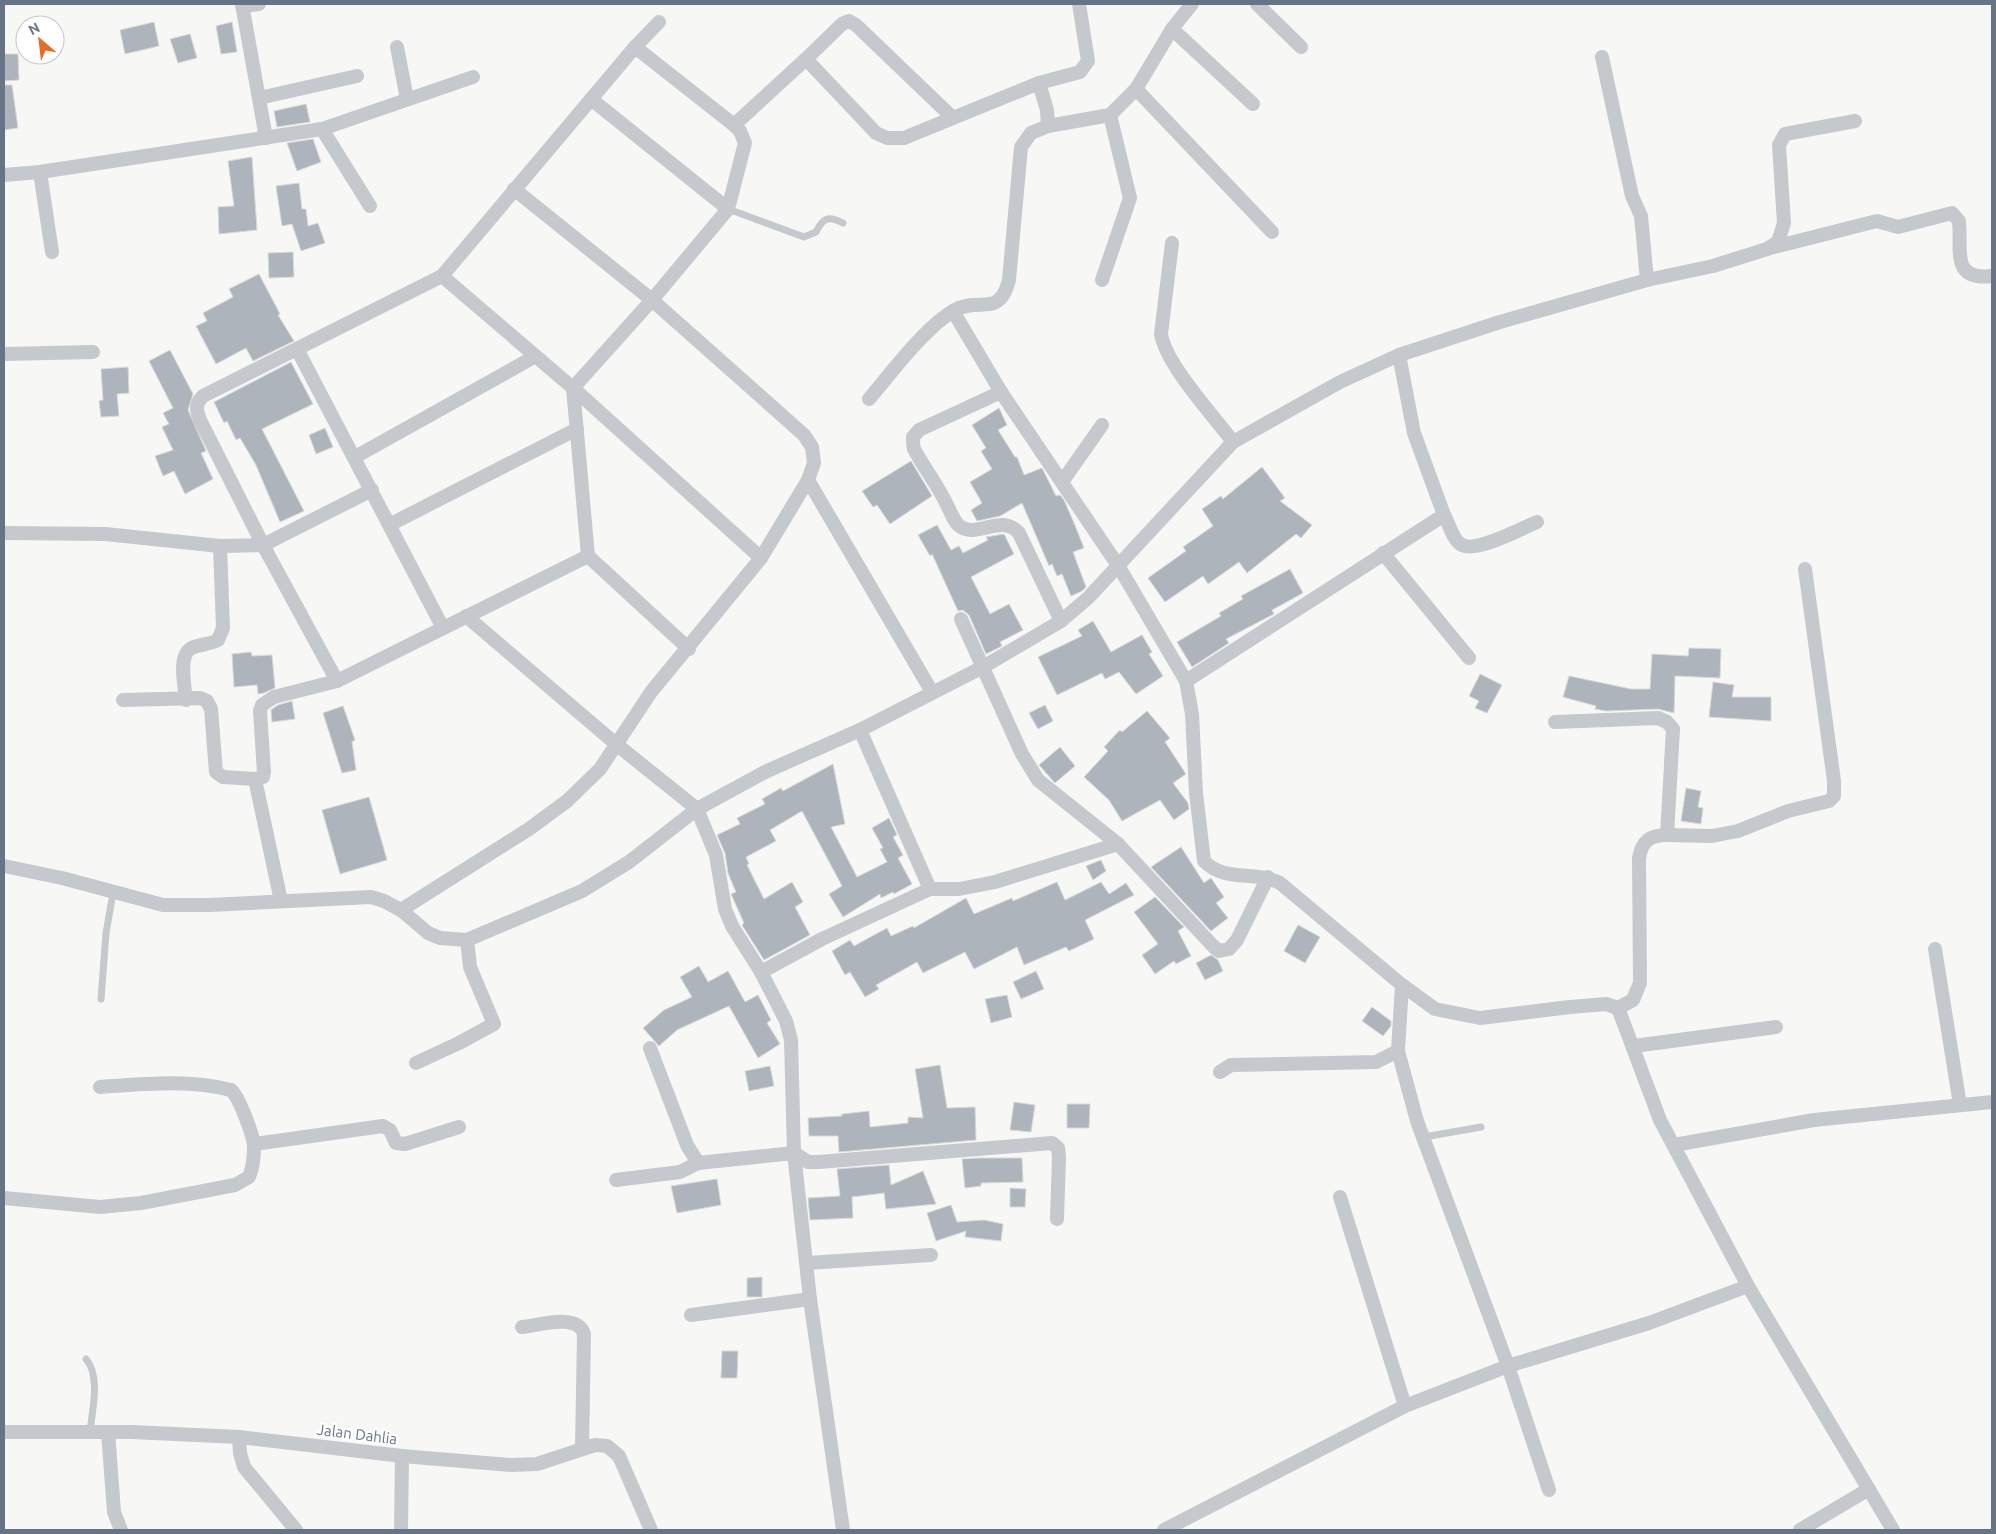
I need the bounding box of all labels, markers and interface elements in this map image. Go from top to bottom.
north arrow [15,15,65,65]
text: N [26,19,42,38]
street label: Jalan Dahlia [316,1421,398,1447]

